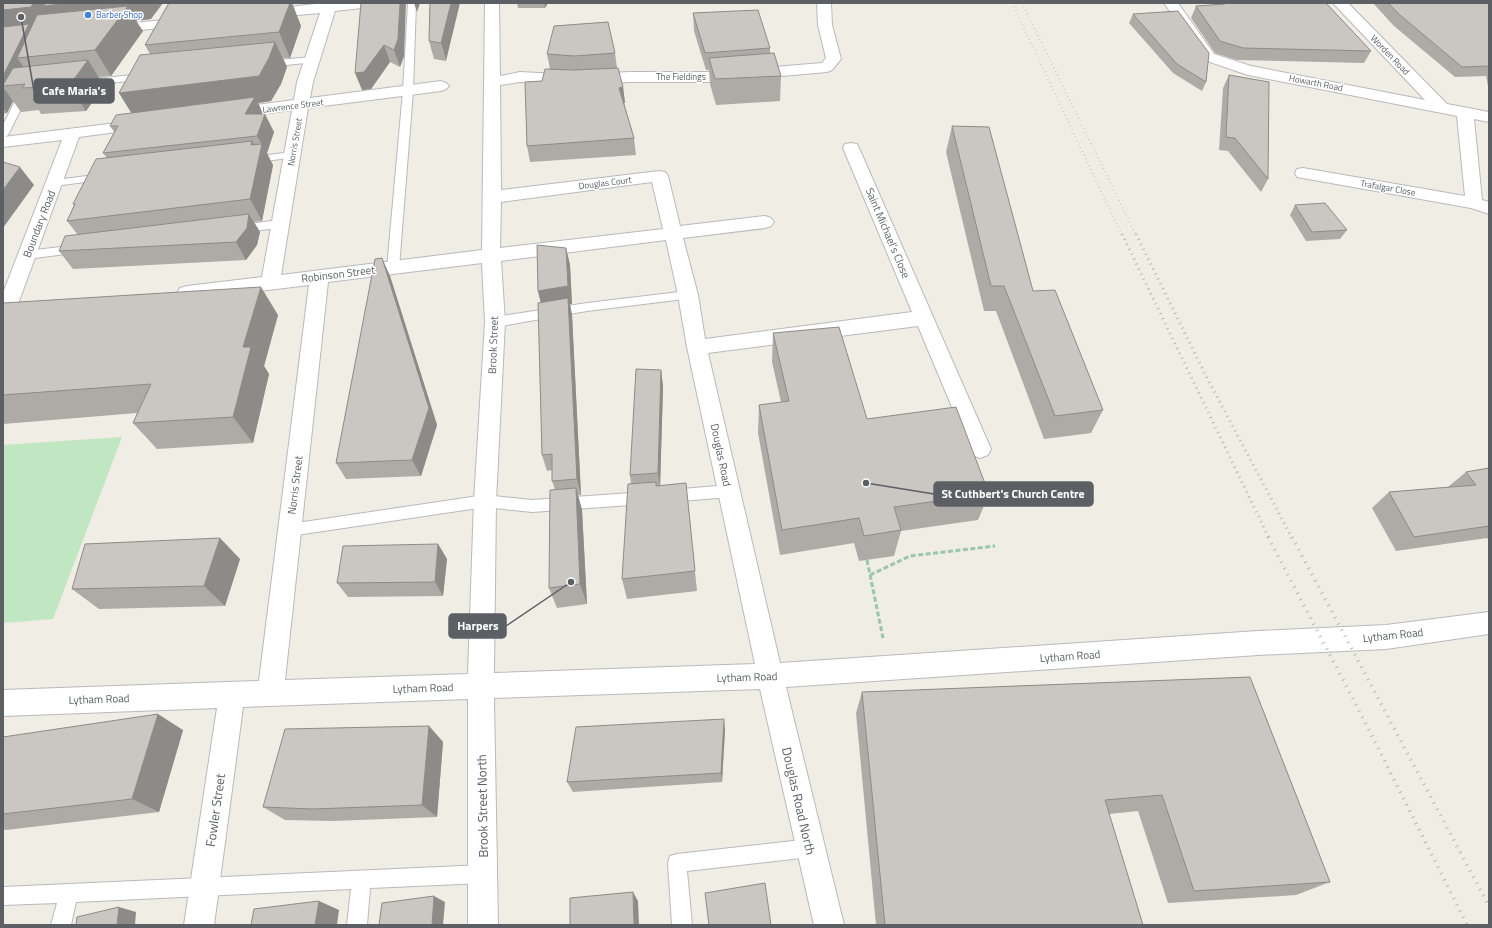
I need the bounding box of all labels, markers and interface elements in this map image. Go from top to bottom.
place label: Barber Shop [96,8,143,21]
marker: Barber Shop [83,10,93,20]
street label: Worden Road [1368,32,1413,78]
street label: The Fieldings [656,70,706,83]
street label: Howarth Road [1288,71,1344,94]
callout: Cafe Maria's [34,79,114,103]
text: Cafe Maria's [42,81,106,100]
street label: Lawrence Street [262,95,325,116]
street label: Norris Street [284,116,305,167]
street label: Douglas Court [578,173,633,192]
street label: Trafalgar Close [1359,176,1417,199]
street label: Saint Michael's Close [862,185,914,281]
street label: Boundary Road [19,188,59,260]
street label: Robinson Street [300,262,376,286]
street label: Brook Street [484,316,502,374]
street label: Douglas Road [707,422,735,488]
street label: Norris Street [283,455,307,515]
callout: St Cuthbert's Church Centre [934,482,1093,506]
text: St Cuthbert's Church Centre [941,484,1085,503]
callout: Harpers [449,614,506,638]
text: Harpers [457,616,499,635]
street label: Lytham Road [1362,624,1424,646]
street label: Lytham Road [1039,646,1101,666]
street label: Lytham Road [716,668,778,686]
street label: Lytham Road [392,679,454,697]
street label: Lytham Road [68,690,130,708]
street label: Douglas Road North [777,745,821,857]
street label: Brook Street North [471,754,493,858]
street label: Fowler Street [200,772,230,848]

